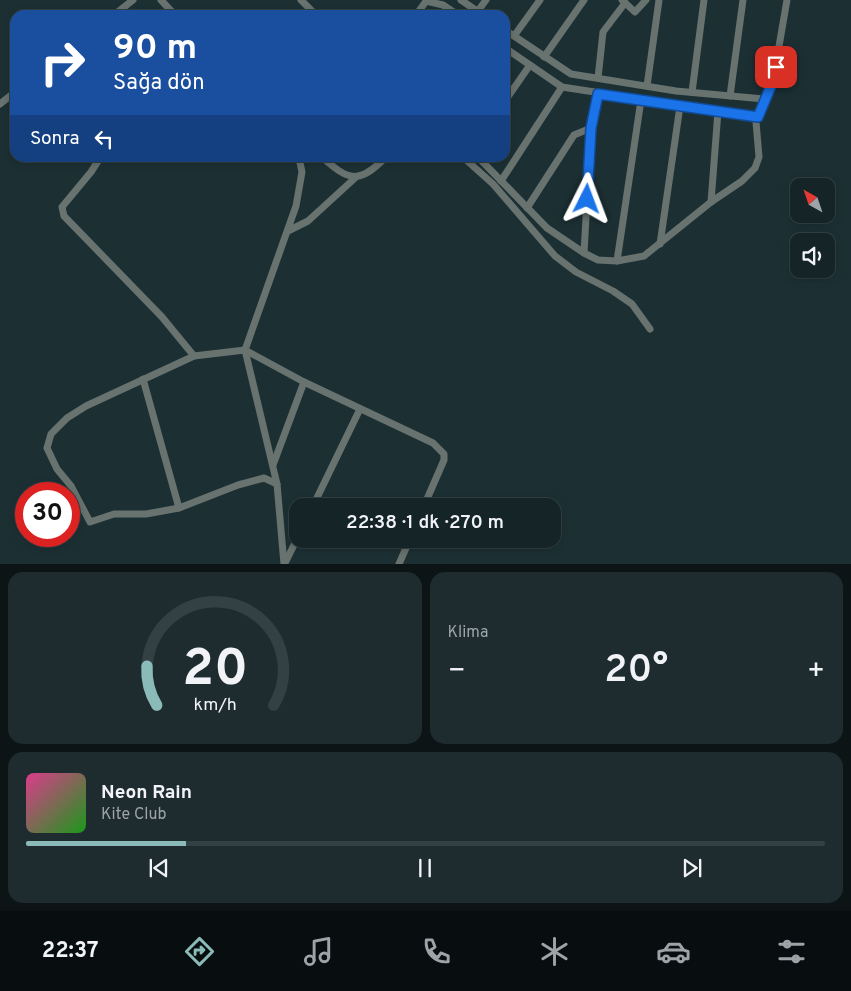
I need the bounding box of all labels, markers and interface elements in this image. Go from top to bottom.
text: 90 m [113,27,197,71]
icon: right [30,30,95,95]
pin [755,46,797,88]
icon: arrive [762,53,790,81]
text: Sağa dön [113,70,205,97]
icon: left [90,125,118,153]
text: Sonra [30,127,80,151]
position arrow [560,172,612,224]
north arrow [790,178,835,222]
map controls [790,178,835,278]
button: sound [790,233,835,278]
speed limit sign: 30 [15,482,80,547]
text: 22:38 · 1 dk · 270 m [346,511,504,535]
text: Klima [448,623,488,643]
text: 20 [182,638,248,704]
text: 20° [604,647,668,696]
text: − [448,654,466,690]
text: + [807,654,825,690]
text: km/h [193,694,236,717]
text: Neon Rain [101,781,192,805]
text: Kite Club [101,805,166,825]
icon: previous [145,854,173,882]
icon: pause [411,854,439,882]
icon: next [678,854,706,882]
icon: directions [182,934,217,969]
icon: music [301,934,336,969]
icon: phone [419,934,454,969]
icon: climate [537,934,572,969]
icon: car [656,934,691,969]
icon: filters [774,934,809,969]
text: 22:37 [42,938,99,965]

